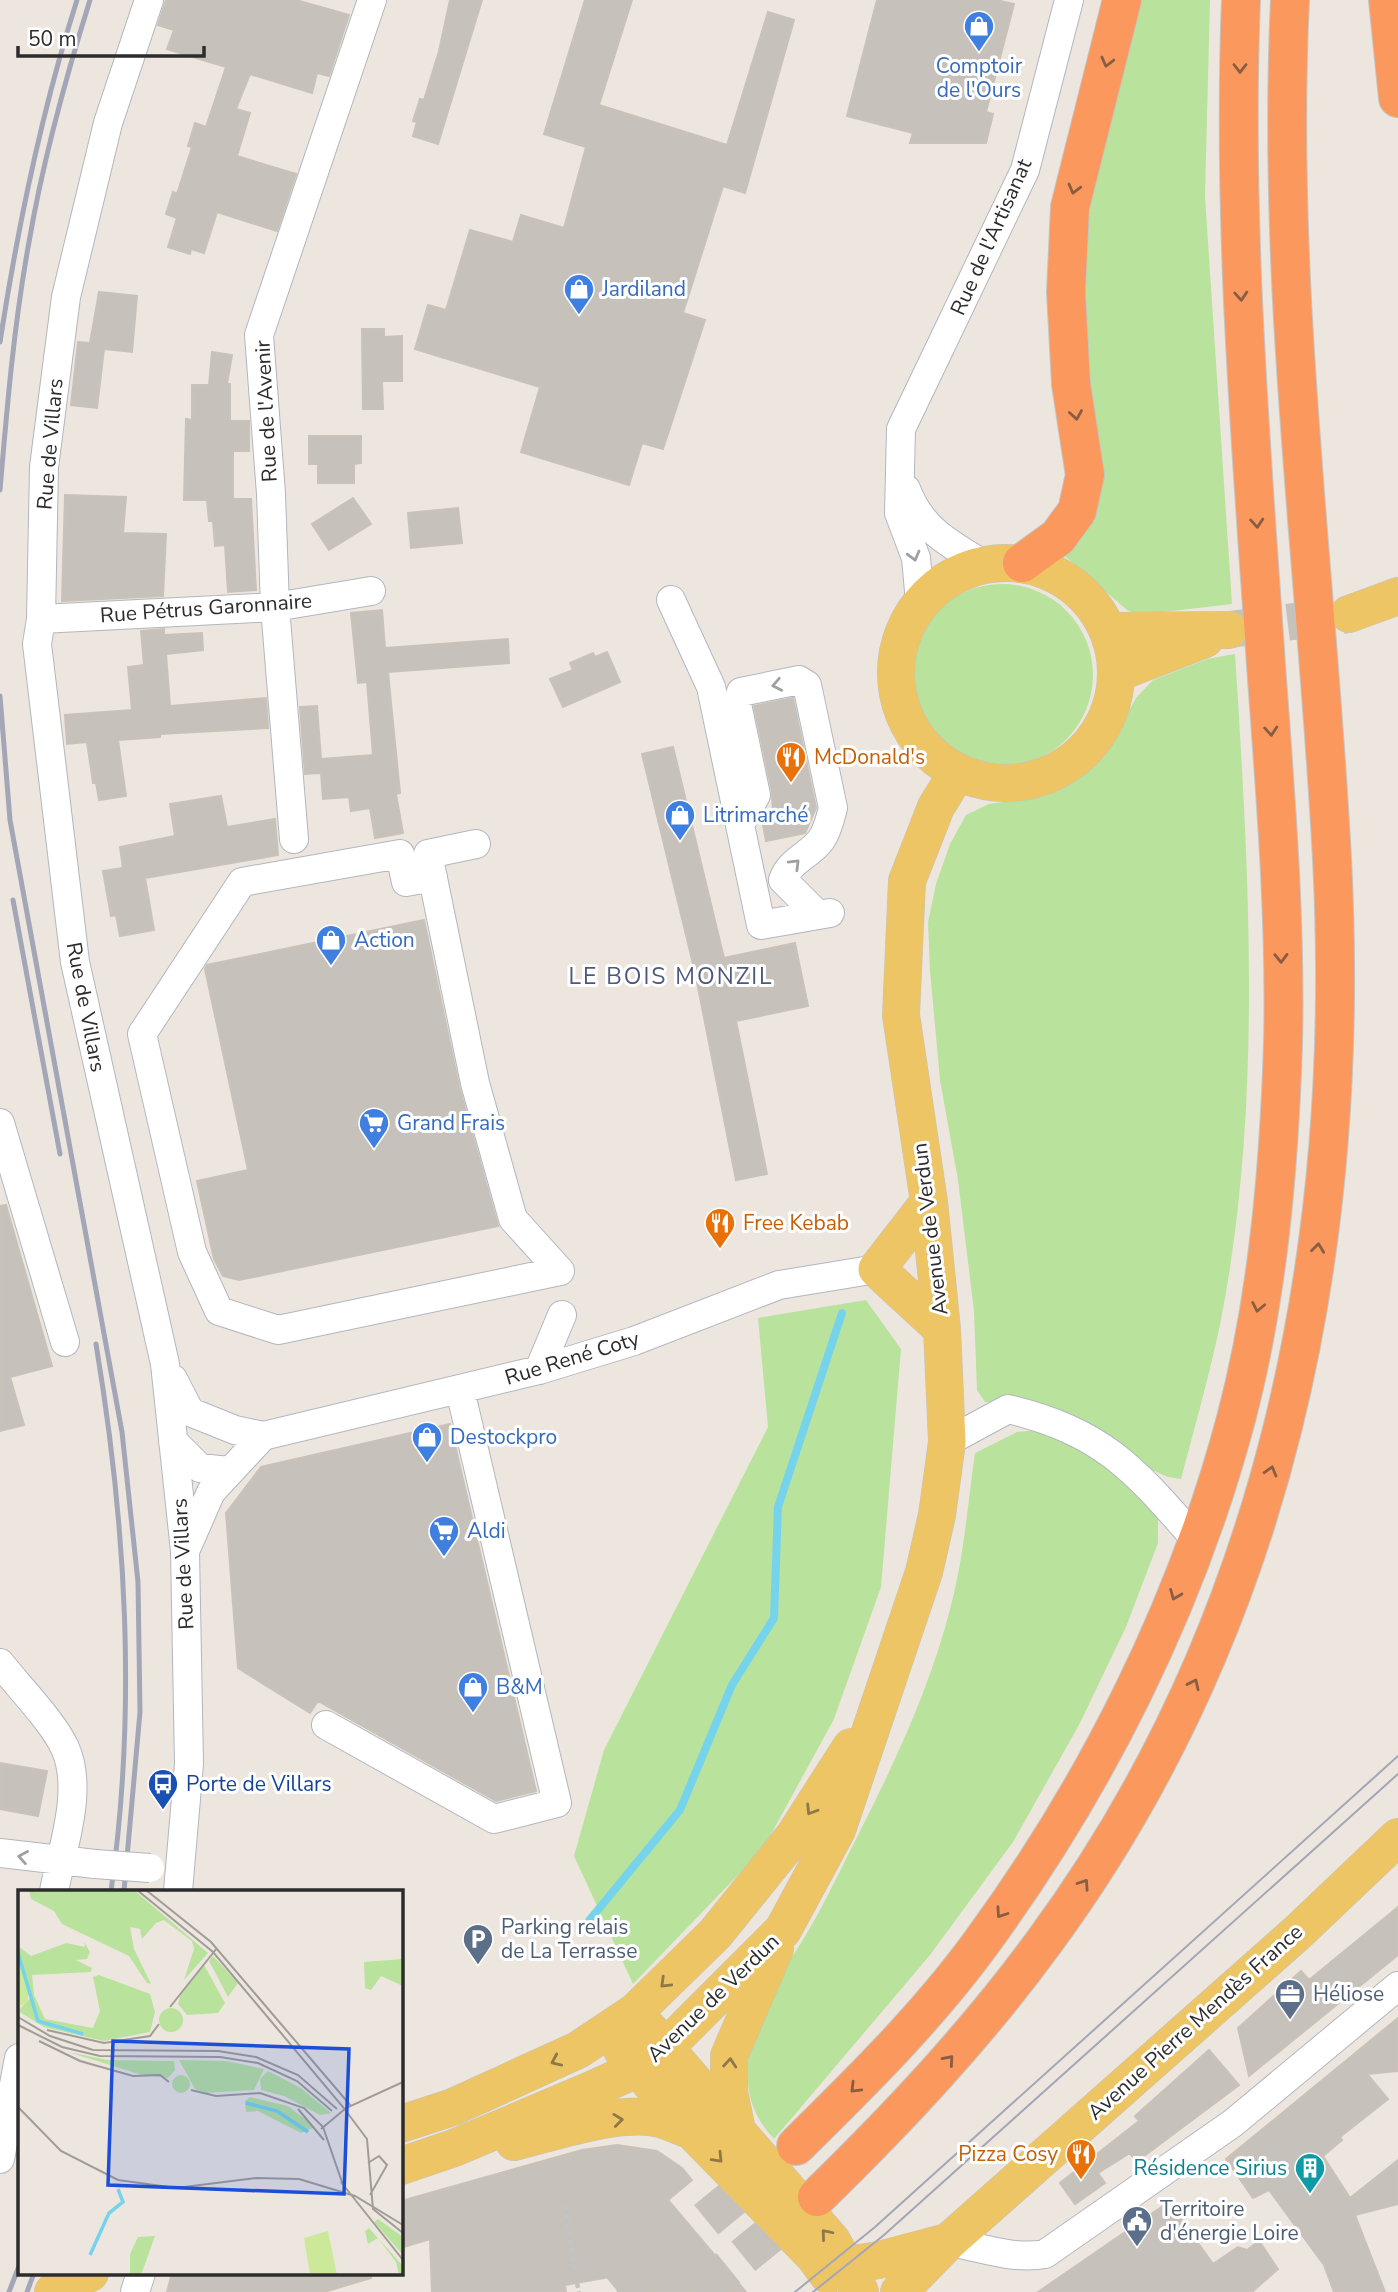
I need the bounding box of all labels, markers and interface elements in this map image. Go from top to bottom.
shop icon: Comptoir de l'Ours [962,9,996,53]
scale bar [18,14,203,58]
text: 50 m [28,25,77,53]
place label: Comptoir de l'Ours [936,52,1023,104]
one-way arrow [1101,55,1115,67]
one-way arrow [1232,63,1248,74]
street label: Rue de l'Artisanat [944,154,1038,320]
one-way arrow [1068,183,1082,195]
shop icon: Jardiland [562,272,596,316]
place label: Jardiland [601,275,686,303]
one-way arrow [1233,290,1248,301]
street label: Rue de l'Avenir [248,339,284,483]
street label: Rue de Villars [30,377,70,511]
one-way arrow [1068,409,1083,421]
one-way arrow [1249,517,1264,528]
one-way arrow [906,550,920,562]
street label: Rue Pétrus Garonnaire [99,587,313,629]
one-way arrow [771,676,783,691]
one-way arrow [1263,725,1278,736]
restaurant icon: McDonald's [774,740,808,784]
place label: McDonald's [814,743,925,771]
shop icon: Litrimarché [663,798,697,842]
place label: Litrimarché [703,801,808,829]
one-way arrow [786,859,799,872]
shop icon: Action [314,923,348,967]
place label: Action [354,926,415,954]
street label: Rue de Villars [60,940,112,1074]
one-way arrow [1273,953,1288,964]
district label: LE BOIS MONZIL [568,961,774,992]
supermarket icon: Grand Frais [357,1106,391,1150]
place label: Grand Frais [397,1109,505,1137]
street label: Avenue de Verdun [906,1141,954,1317]
restaurant icon: Free Kebab [703,1206,737,1250]
place label: Free Kebab [743,1209,849,1237]
one-way arrow [1310,1243,1325,1254]
one-way arrow [1252,1301,1267,1313]
street label: Rue René Coty [501,1324,643,1392]
shop icon: Destockpro [410,1420,444,1464]
place label: Destockpro [450,1423,557,1451]
one-way arrow [1263,1465,1278,1477]
street label: Rue de Villars [166,1498,200,1630]
supermarket icon: Aldi [427,1514,461,1558]
place label: Aldi [467,1517,506,1545]
one-way arrow [1169,1588,1183,1600]
shop icon: B&M [456,1670,490,1714]
place label: B&M [496,1673,543,1701]
one-way arrow [1185,1679,1199,1691]
bus stop icon: Porte de Villars [146,1767,180,1811]
place label: Porte de Villars [186,1770,332,1798]
one-way arrow [807,1802,819,1815]
one-way arrow [17,1850,29,1865]
one-way arrow [1076,1878,1089,1891]
inset map [18,1890,402,2274]
one-way arrow [996,1906,1009,1919]
place label: Parking relais de La Terrasse [501,1913,637,1965]
street label: Avenue Pierre Mendès France [1082,1918,1308,2126]
parking icon: Parking relais de La Terrasse [461,1922,495,1966]
street label: Avenue de Verdun [641,1928,785,2068]
one-way arrow [660,1975,673,1988]
office icon: Héliose [1273,1977,1307,2021]
place label: Héliose [1313,1980,1384,2008]
one-way arrow [551,2052,563,2066]
one-way arrow [941,2055,953,2068]
one-way arrow [722,2057,737,2068]
one-way arrow [851,2080,864,2093]
one-way arrow [612,2113,624,2128]
restaurant icon: Pizza Cosy [1064,2137,1098,2181]
place label: Pizza Cosy [958,2140,1058,2168]
one-way arrow [709,2150,722,2163]
building icon: Résidence Sirius [1293,2151,1327,2195]
place label: Résidence Sirius [1134,2154,1287,2182]
place label: Territoire d'énergie Loire [1160,2195,1299,2247]
public building icon: Territoire d'énergie Loire [1120,2204,1154,2248]
one-way arrow [822,2229,834,2242]

